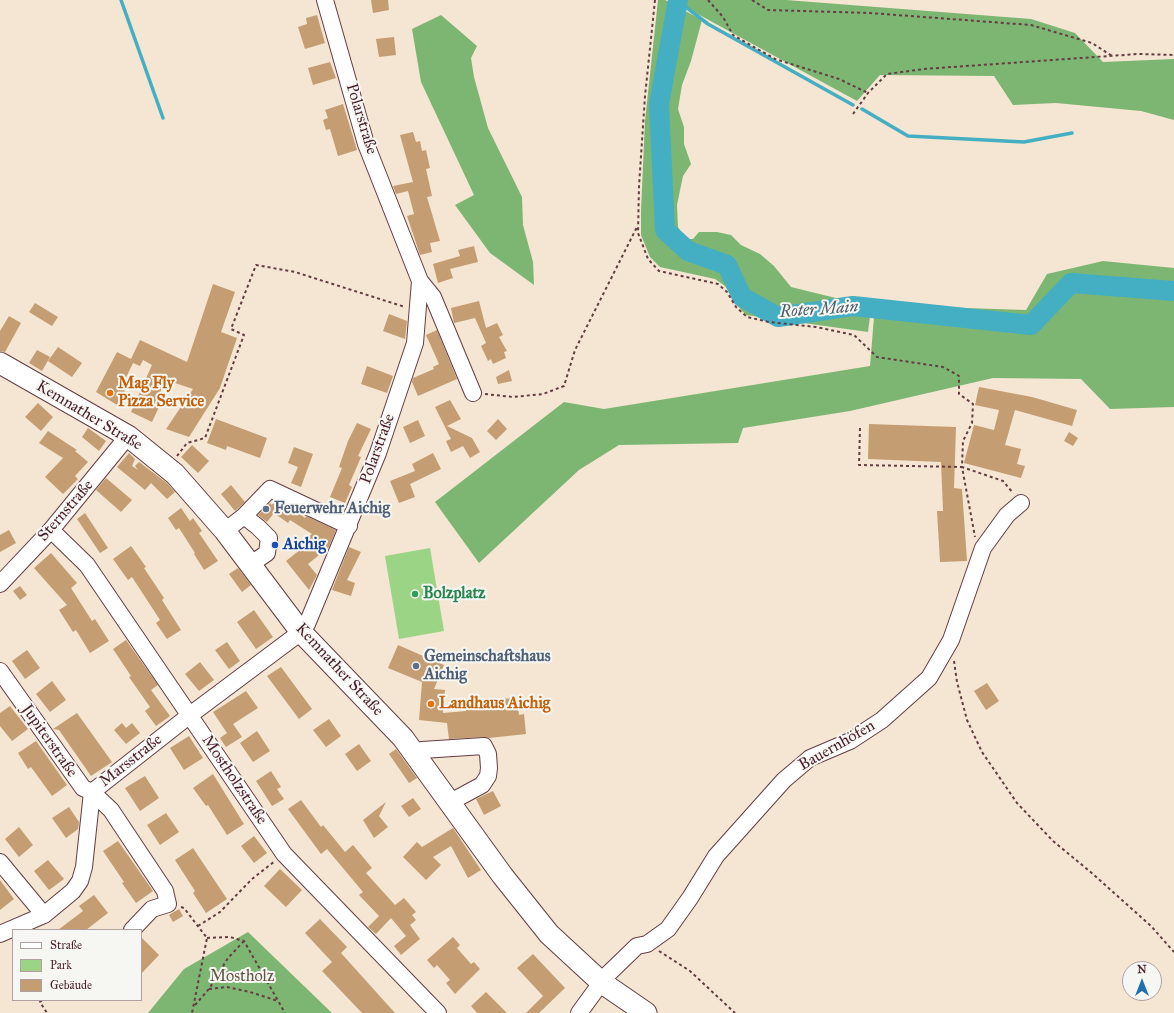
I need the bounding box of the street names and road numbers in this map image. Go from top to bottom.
street label: Polarstraße [341,81,381,157]
street label: Kemnather Straße [33,377,145,455]
street label: Polarstraße [356,411,400,487]
street label: Sternstraße [34,476,98,546]
street label: Kemnather Straße [291,620,387,720]
street label: Jupiterstraße [17,701,81,781]
street label: Bauernhöfen [796,717,878,775]
street label: Marsstraße [96,731,166,791]
street label: Mostholzstraße [197,732,271,828]

